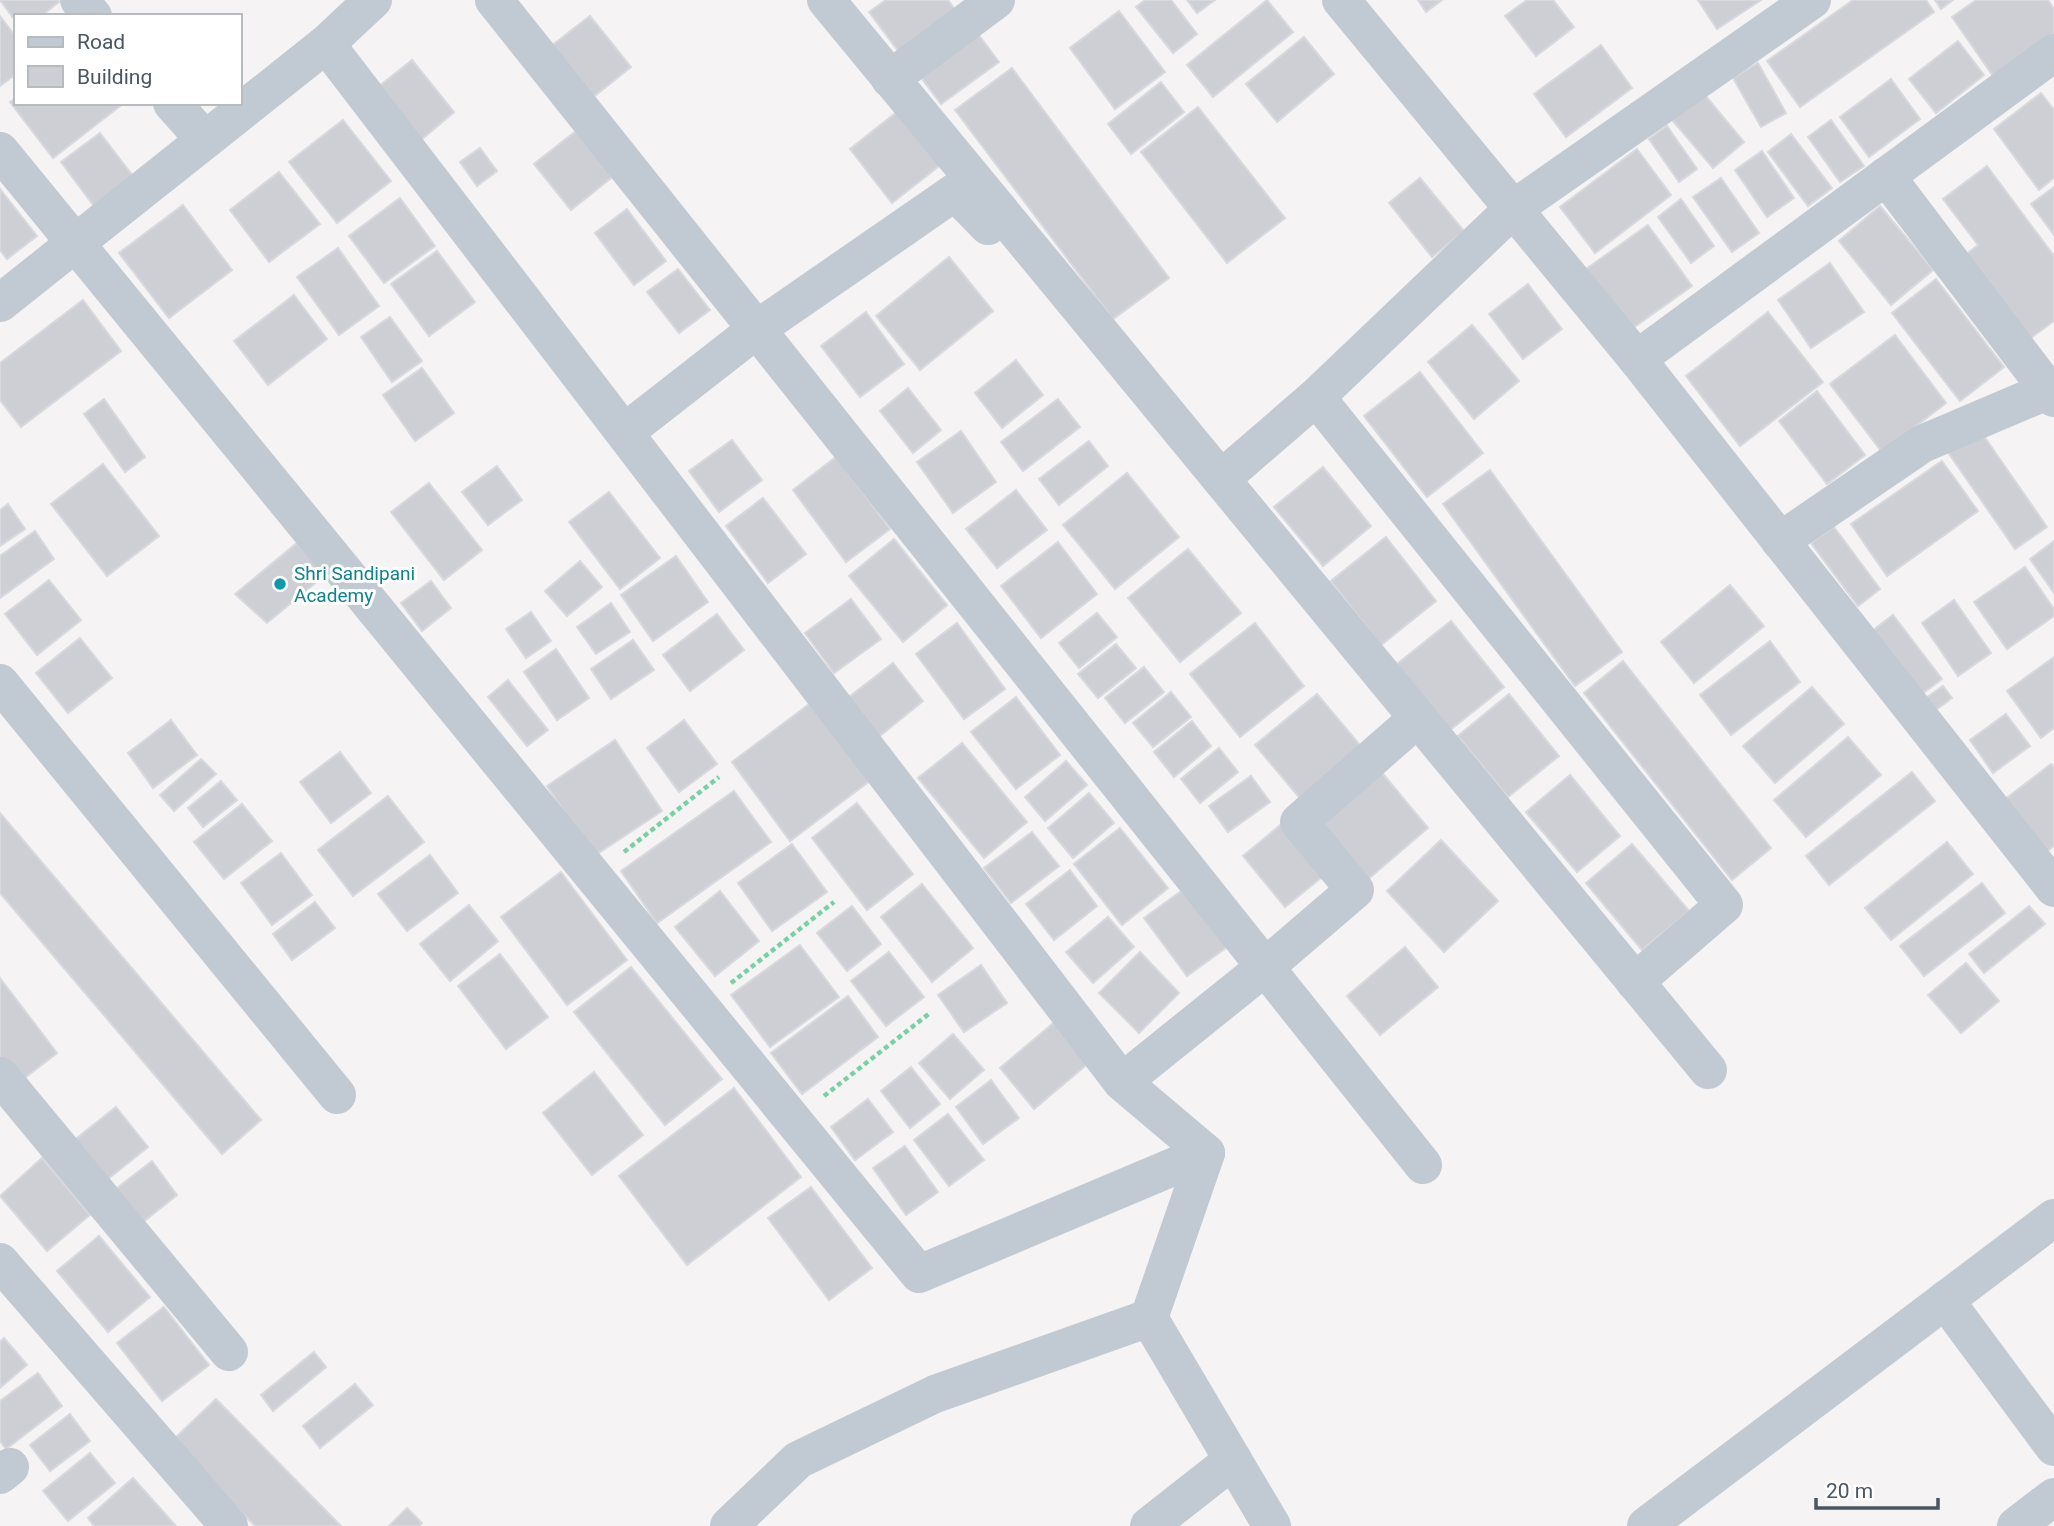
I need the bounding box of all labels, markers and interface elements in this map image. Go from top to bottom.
legend [14,14,242,105]
text: Road [77,30,125,54]
text: Building [77,65,152,89]
place label: Shri Sandipani Academy [294,562,415,607]
marker: Shri Sandipani Academy [272,576,288,592]
scale bar [1816,1466,1938,1510]
text: 20 m [1826,1479,1873,1503]

